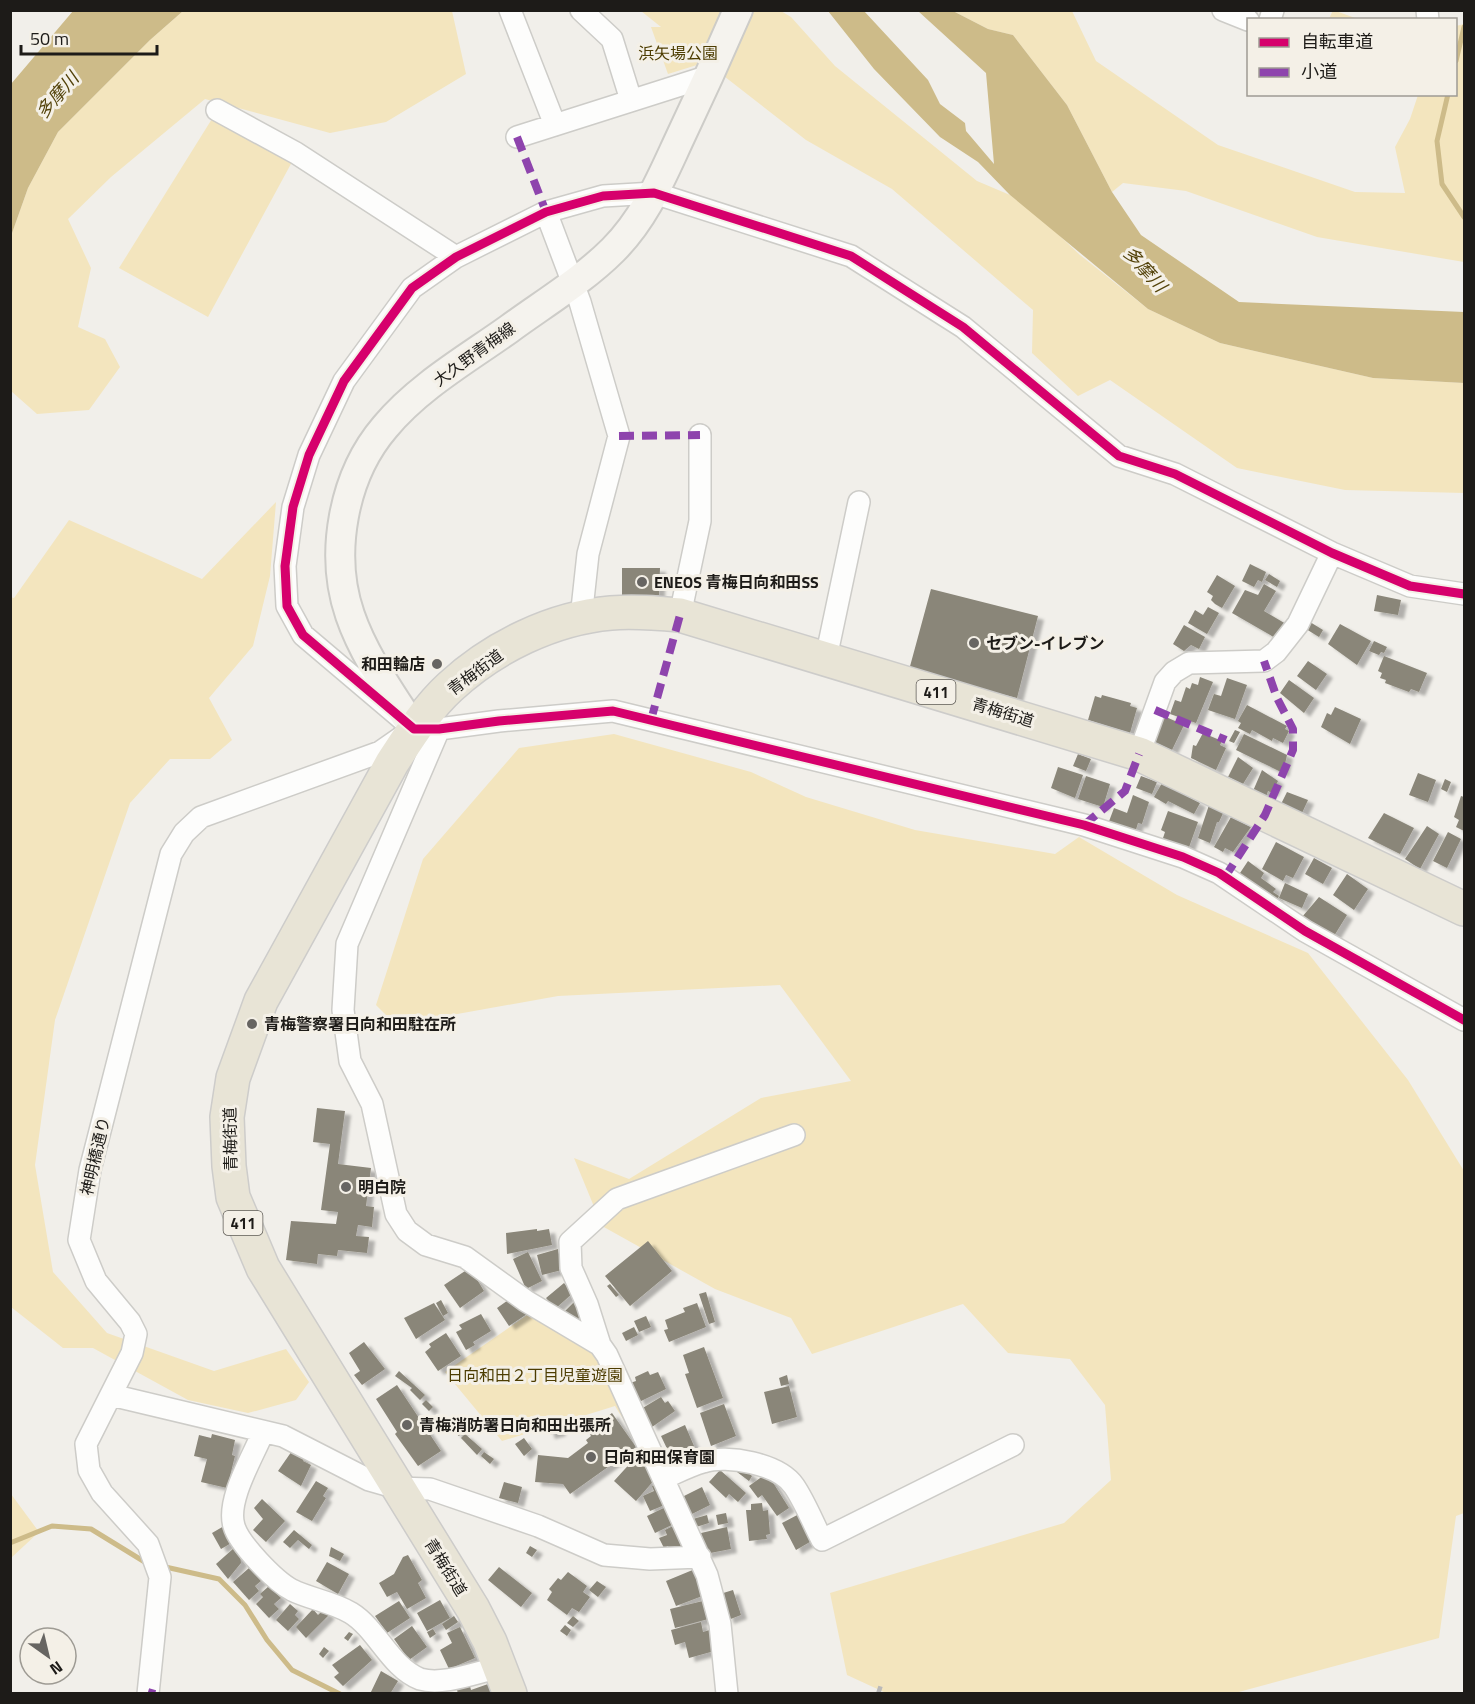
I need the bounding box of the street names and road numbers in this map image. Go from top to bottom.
street label: 大久野青梅線 [428,316,520,392]
street label: 青梅街道 [442,643,508,701]
road number: 411 [916,680,956,704]
street label: 青梅街道 [969,691,1037,733]
street label: 青梅街道 [217,1107,243,1171]
street label: 神明橋通り [74,1114,116,1198]
road number: 411 [224,1211,262,1235]
street label: 青梅街道 [419,1533,473,1601]

